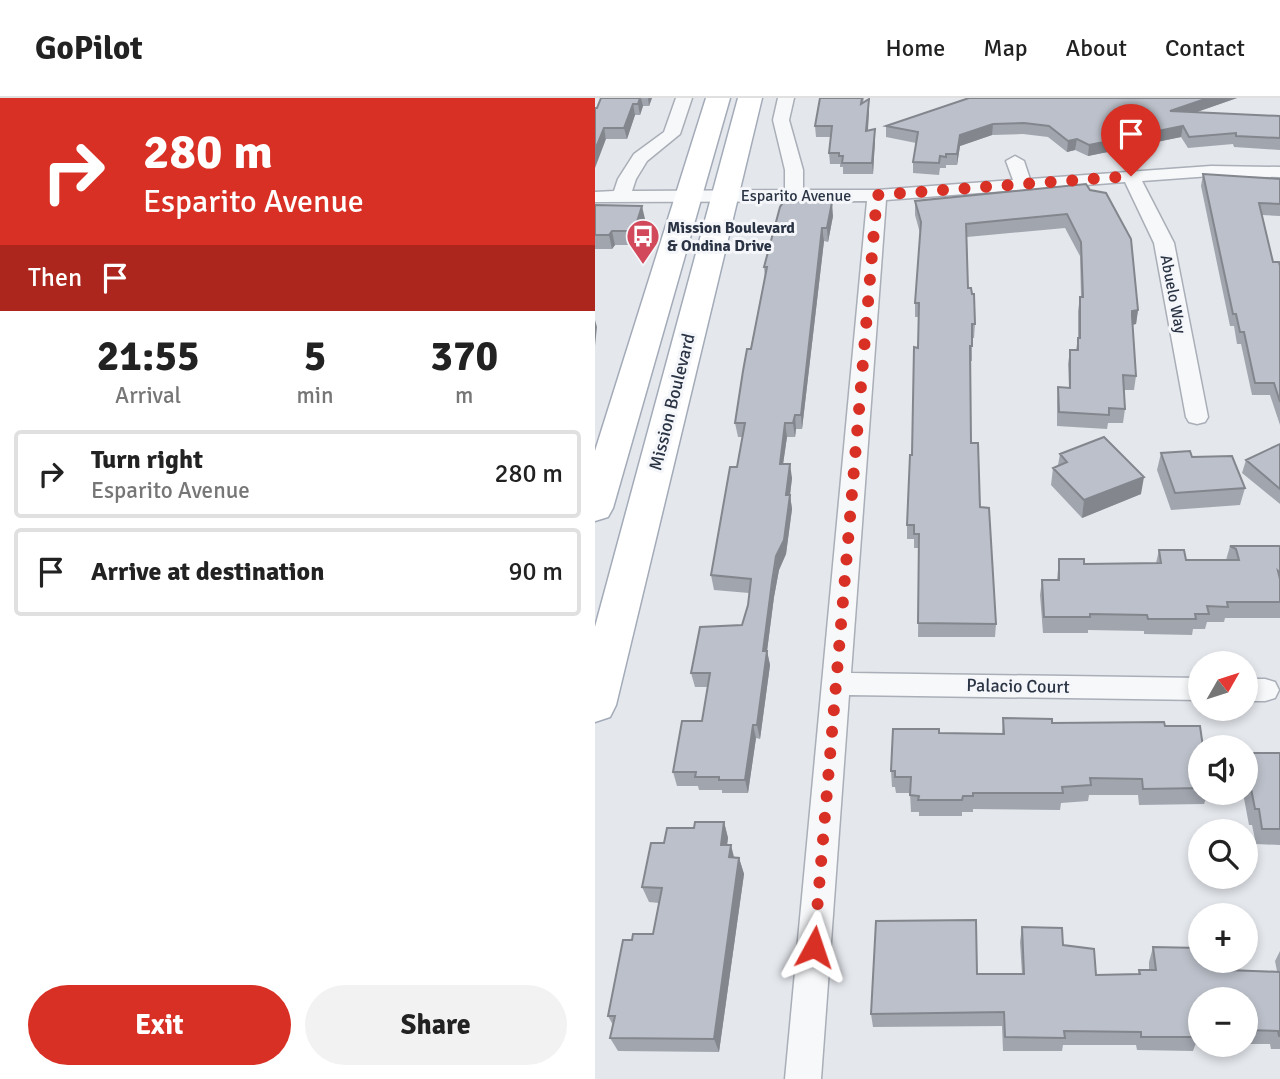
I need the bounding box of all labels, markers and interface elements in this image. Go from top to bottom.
text: GoPilot [35,28,143,69]
text: Home [885,33,945,63]
text: Map [983,33,1028,63]
text: About [1066,33,1127,63]
text: Contact [1165,33,1245,63]
pin [1101,104,1161,176]
icon: arrive [1112,115,1150,153]
text: 280 m [143,122,273,182]
icon: right [28,126,119,217]
text: Esparito Avenue [143,182,364,221]
street label: Esparito Avenue [741,186,851,206]
bus stop icon: Mission Boulevard & Ondina Drive [624,217,662,266]
place label: Mission Boulevard & Ondina Drive [667,218,795,256]
street label: Abuelo Way [1156,253,1191,336]
icon: arrive [96,259,134,297]
text: Then [28,262,82,294]
text: 21:55 [97,331,200,382]
text: 5 [304,331,326,382]
text: 370 [430,331,498,382]
street label: Mission Boulevard [644,331,700,473]
text: Arrival [115,381,181,410]
text: min [296,381,334,410]
text: m [455,381,473,410]
text: Turn right [91,444,203,476]
icon: right [32,455,70,493]
text: 280 m [494,458,563,490]
text: Esparito Avenue [91,476,250,505]
icon: arrive [32,553,70,591]
text: Arrive at destination [91,556,324,588]
text: 90 m [508,556,563,588]
north arrow [1188,651,1258,721]
map controls [1188,651,1258,1057]
street label: Palacio Court [966,674,1070,698]
button: sound [1188,735,1258,805]
button: search [1188,819,1258,889]
button: + [1188,903,1258,973]
position arrow [777,910,851,984]
button: Exit [28,985,291,1065]
button: Share [305,985,567,1065]
button: − [1188,987,1258,1057]

